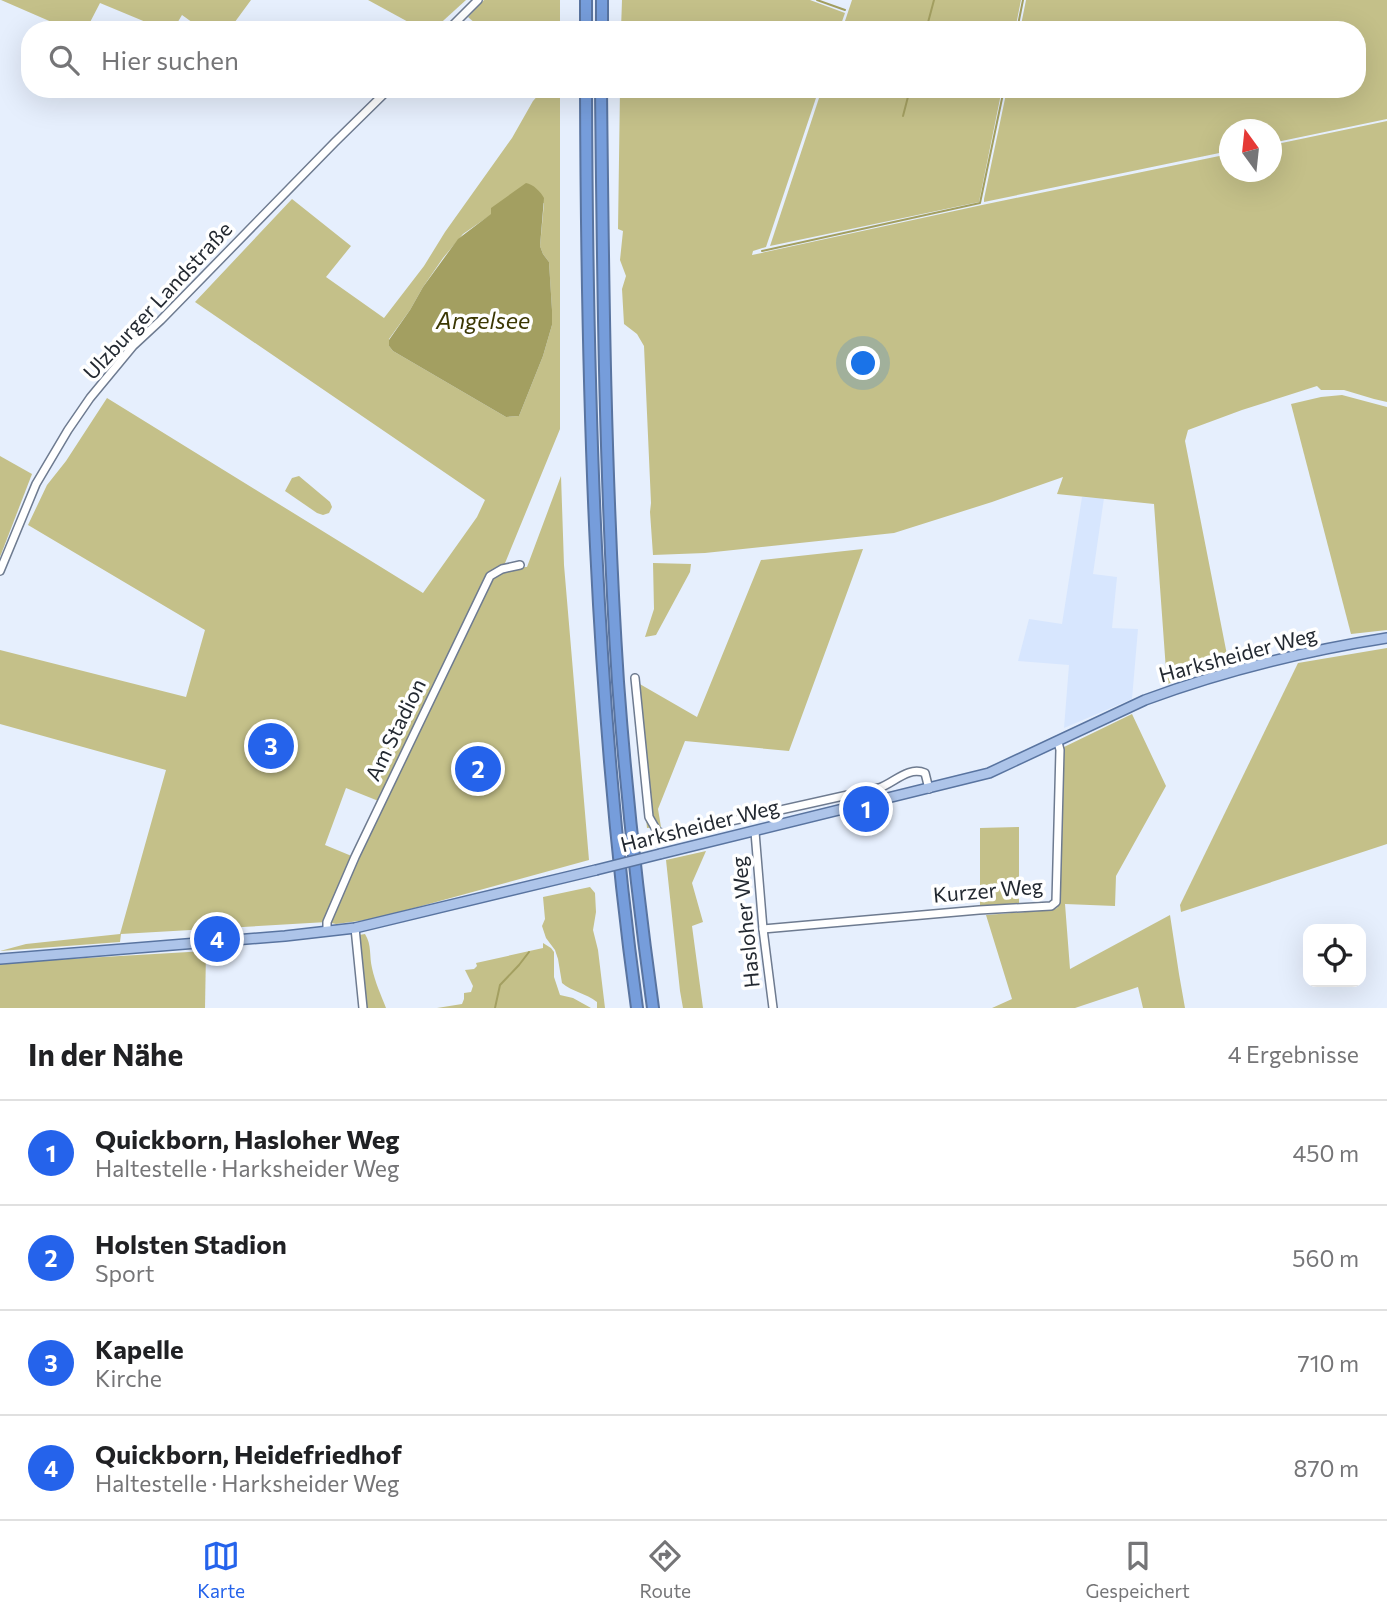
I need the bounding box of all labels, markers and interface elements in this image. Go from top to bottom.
search box [21,21,1366,98]
icon: search [45,41,83,79]
text: Hier suchen [101,44,239,75]
north arrow [1219,119,1282,182]
street label: Ulzburger Landstraße [77,216,236,384]
water label: Angelsee [435,306,530,334]
your location [846,346,880,380]
street label: Harksheider Weg [1156,620,1319,687]
street label: Am Stadion [359,674,430,785]
pin: 3 [248,720,294,772]
pin: 2 [455,743,501,795]
pin: 1 [843,783,889,835]
street label: Harksheider Weg [618,793,782,856]
street label: Hasloher Weg [725,855,764,989]
street label: Kurzer Weg [932,872,1044,907]
pin: 4 [194,913,240,965]
map controls [1303,924,1366,987]
button: locate [1303,924,1366,987]
text: In der Nähe [28,1035,183,1072]
text: 4 Ergebnisse [1228,1040,1359,1068]
text: Quickborn, Hasloher Weg [95,1123,400,1154]
text: 1 [46,1139,56,1167]
text: 450 m [1293,1139,1359,1167]
text: Haltestelle · Harksheider Weg [95,1154,399,1182]
text: Holsten Stadion [95,1228,287,1259]
text: 2 [44,1244,58,1272]
text: 560 m [1292,1244,1359,1272]
text: Sport [95,1259,154,1287]
text: Kapelle [95,1333,184,1364]
text: 3 [44,1349,58,1377]
text: 710 m [1298,1349,1359,1377]
text: Kirche [95,1364,162,1392]
text: Quickborn, Heidefriedhof [95,1438,402,1469]
text: 4 [44,1454,58,1482]
text: 870 m [1294,1454,1359,1482]
text: Haltestelle · Harksheider Weg [95,1469,399,1497]
tab: Karte [197,1537,245,1602]
tab: Route [639,1537,691,1602]
tab: Gespeichert [1085,1537,1190,1602]

